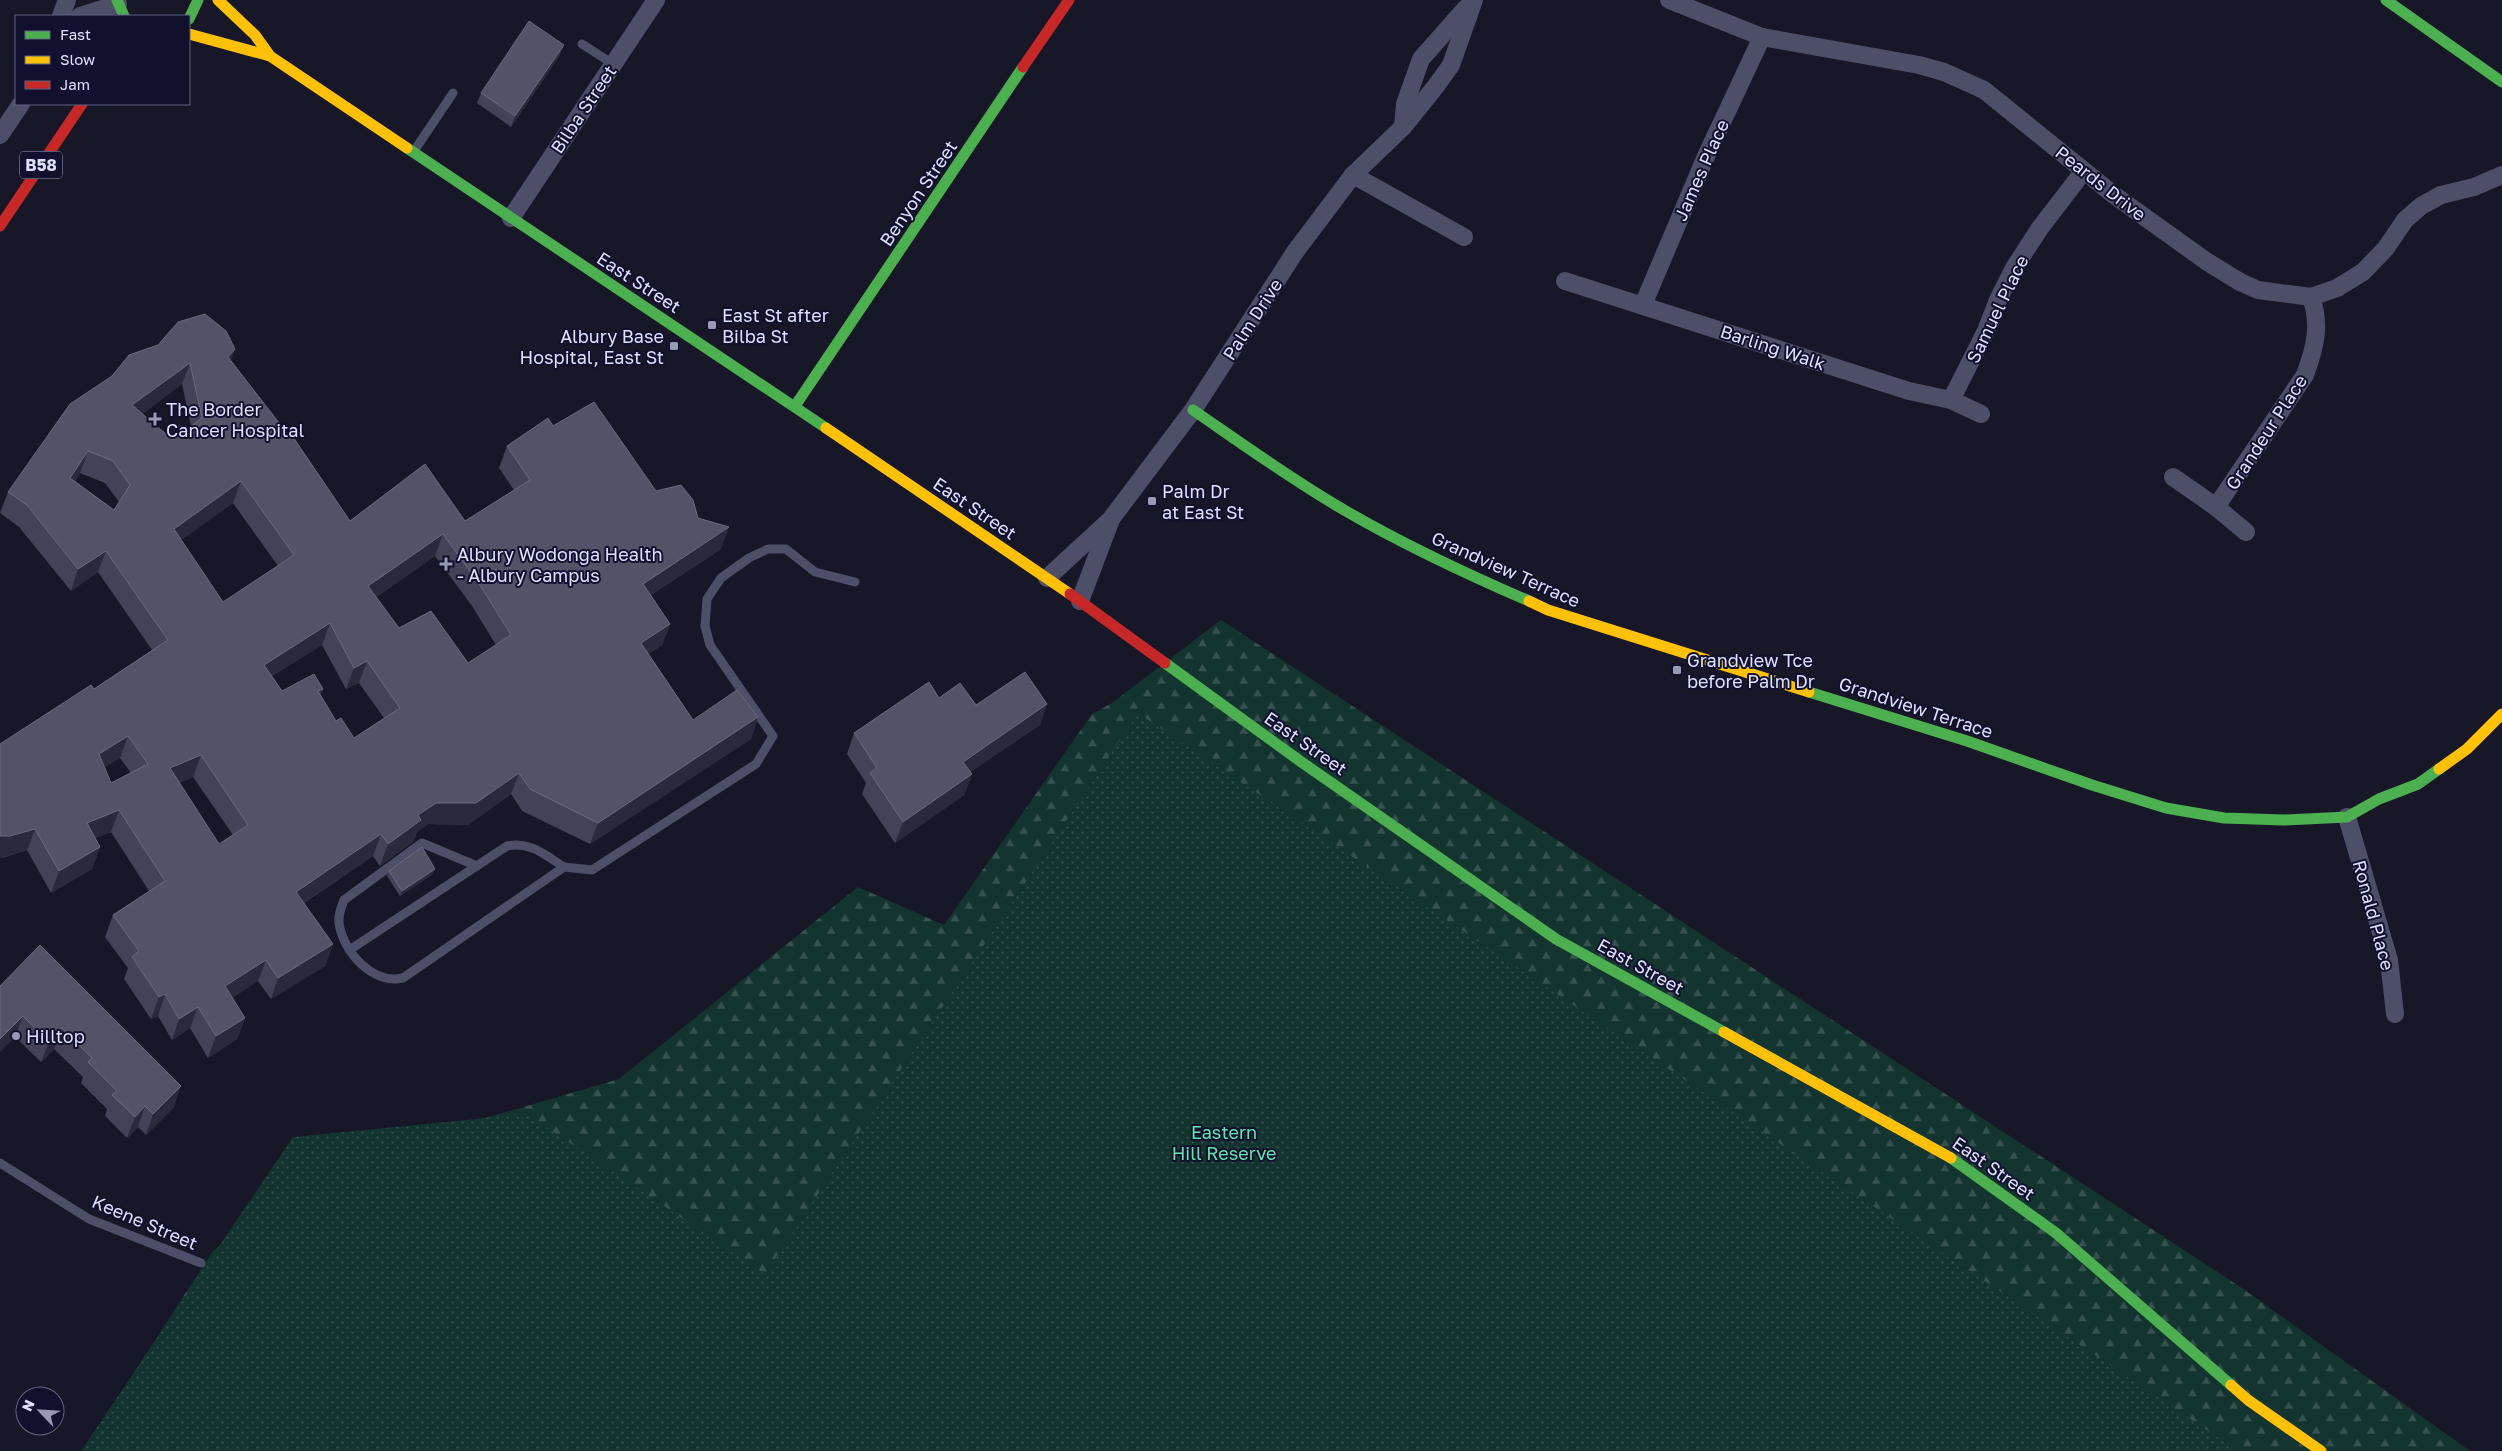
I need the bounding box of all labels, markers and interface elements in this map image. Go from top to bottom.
legend [15,15,190,105]
text: Fast [60,25,91,43]
text: Slow [60,50,95,68]
street label: Bilba Street [545,61,621,157]
text: Jam [60,75,90,93]
street label: James Place [1669,116,1733,224]
street label: Benyon Street [875,136,961,250]
street label: Peards Drive [2051,141,2151,225]
road number: B58 [20,152,62,178]
street label: East Street [593,247,685,317]
street label: Samuel Place [1961,252,2033,366]
street label: Palm Drive [1218,274,1286,364]
place label: East St after Bilba St [722,304,829,347]
marker: East St after Bilba St [706,319,718,331]
street label: Barling Walk [1718,320,1828,374]
place label: Albury Base Hospital, East St [520,325,664,368]
marker: Albury Base Hospital, East St [668,340,680,352]
street label: Grandeur Place [2221,370,2311,494]
place label: The Border Cancer Hospital [166,398,305,441]
marker: The Border Cancer Hospital [148,412,162,426]
street label: East Street [929,472,1021,544]
place label: Palm Dr at East St [1162,480,1244,523]
marker: Palm Dr at East St [1146,495,1158,507]
street label: Grandview Terrace [1428,526,1584,612]
place label: Albury Wodonga Health - Albury Campus [457,543,663,586]
marker: Albury Wodonga Health - Albury Campus [439,557,453,571]
place label: Grandview Tce before Palm Dr [1687,649,1815,692]
marker: Grandview Tce before Palm Dr [1671,664,1683,676]
street label: Grandview Terrace [1836,672,1996,742]
street label: East Street [1261,707,1351,779]
street label: Ronald Place [2349,857,2399,973]
street label: East Street [1594,933,1688,999]
place label: Hilltop [26,1025,85,1047]
marker: Hilltop [10,1030,22,1042]
park label: Eastern Hill Reserve [1172,1121,1276,1164]
street label: East Street [1949,1132,2039,1204]
street label: Keene Street [89,1190,201,1254]
north arrow [15,1386,65,1436]
text: N [18,1397,38,1414]

